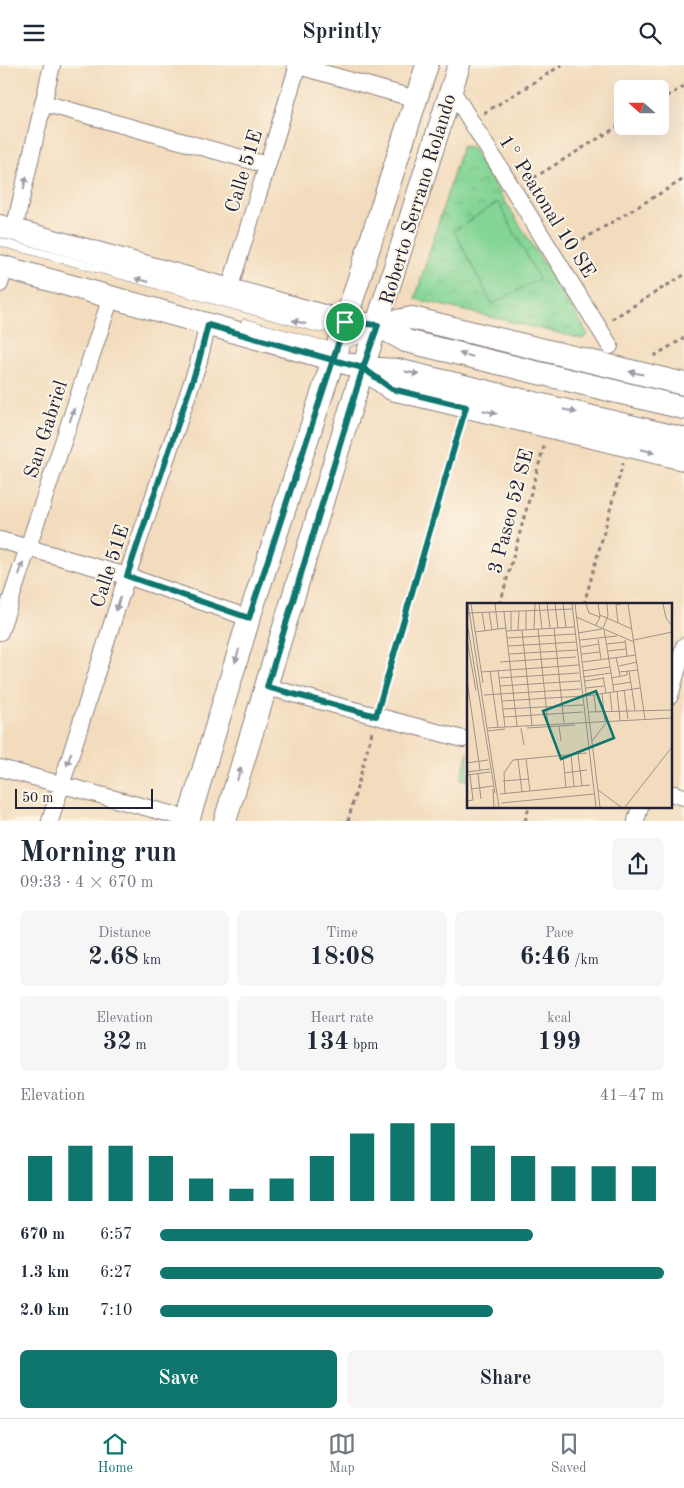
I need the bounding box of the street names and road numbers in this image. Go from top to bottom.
street label: Roberto Serrano Rolando [377,92,461,307]
street label: Calle 51E [223,128,267,216]
street label: 1° Peatonal 10 SE [494,132,598,282]
street label: San Gabriel [22,378,72,481]
street label: 3 Paseo 52 SE [486,447,538,576]
street label: Calle 51E [88,523,134,611]

